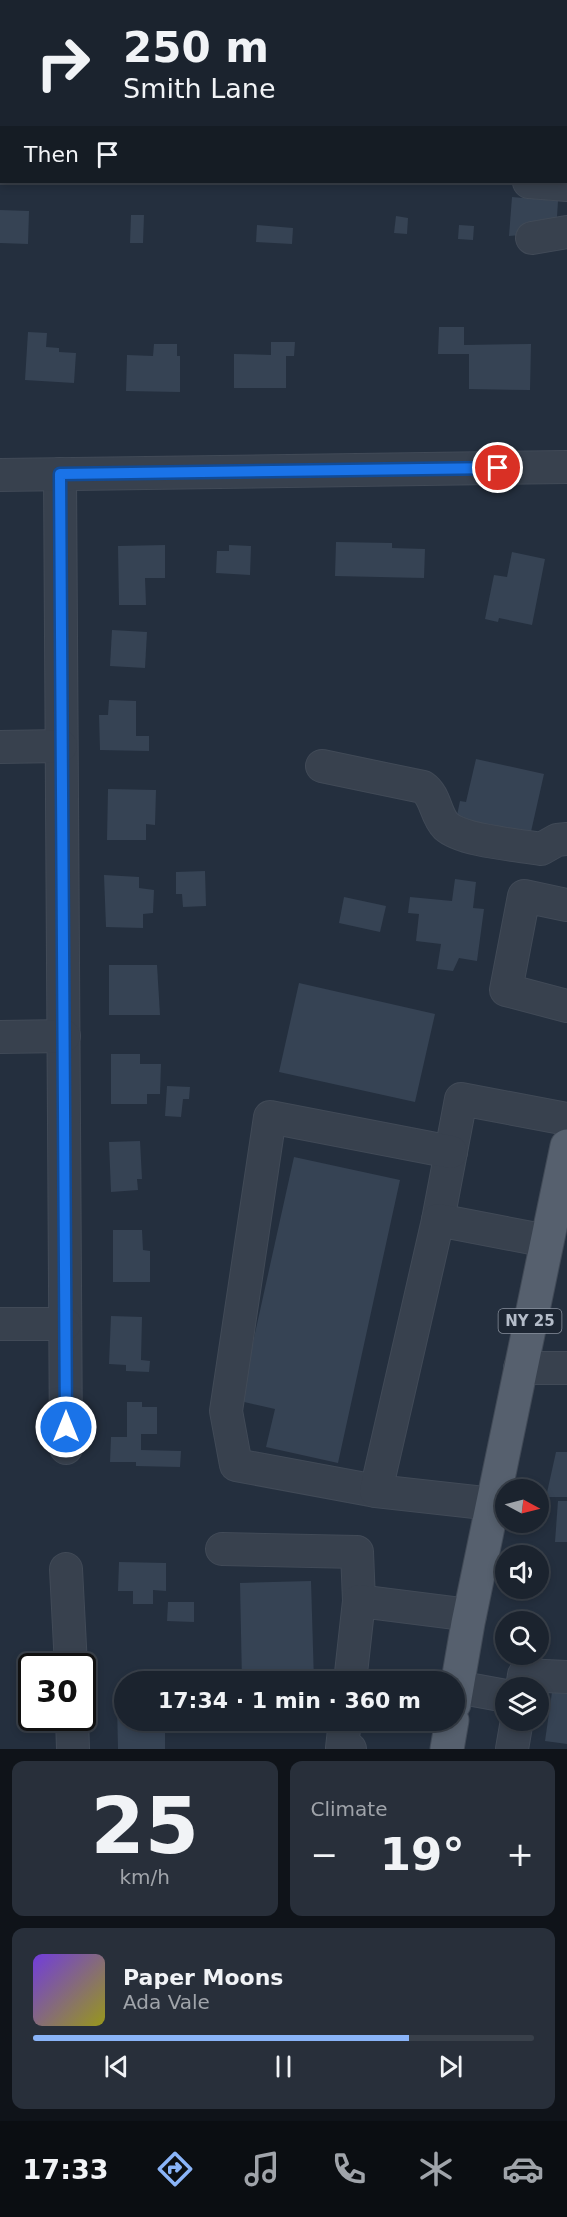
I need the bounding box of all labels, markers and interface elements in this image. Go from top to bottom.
text: 250 m [123,23,269,72]
icon: right [24,24,102,102]
text: Smith Lane [123,73,276,104]
icon: arrive [91,138,124,171]
text: Then [24,142,79,167]
pin [472,442,523,493]
icon: arrive [481,451,514,484]
road number: NY 25 [498,1309,562,1333]
position arrow [34,1395,98,1459]
north arrow [495,1479,549,1533]
map controls [495,1479,549,1731]
button: sound [495,1545,549,1599]
button: search [495,1611,549,1665]
speed limit sign: 30 [18,1653,96,1731]
button: layers [495,1677,549,1731]
text: 17:34 · 1 min · 360 m [158,1688,421,1713]
text: 25 [90,1781,199,1871]
text: Climate [311,1797,387,1821]
text: 19° [380,1828,465,1881]
text: − [311,1835,338,1874]
text: + [506,1835,534,1874]
text: km/h [120,1865,170,1889]
text: Paper Moons [123,1965,283,1990]
text: Ada Vale [123,1990,210,2014]
icon: previous [100,2050,133,2083]
icon: pause [267,2050,300,2083]
icon: next [434,2050,467,2083]
icon: directions [154,2148,196,2190]
icon: music [241,2148,283,2190]
icon: phone [328,2148,370,2190]
icon: climate [415,2148,457,2190]
icon: car [502,2148,544,2190]
text: 17:33 [23,2154,109,2185]

